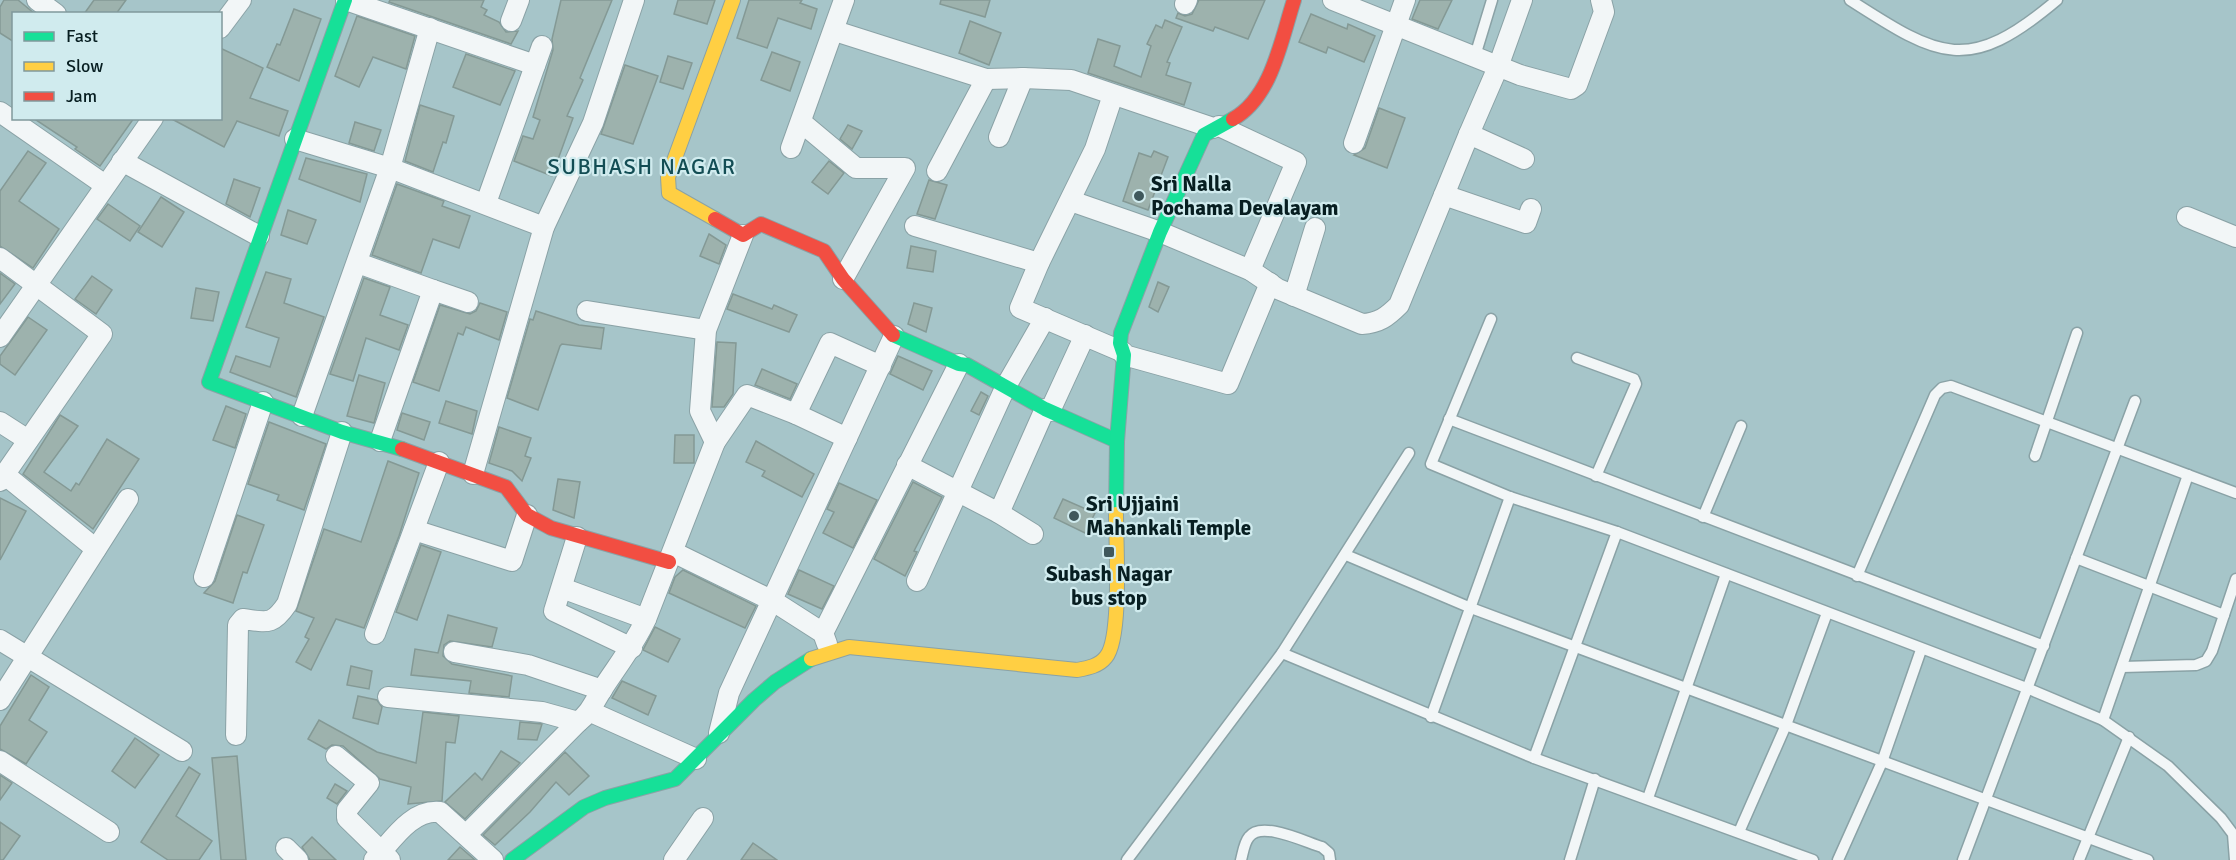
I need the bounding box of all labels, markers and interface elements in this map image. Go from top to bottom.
legend [12,12,222,120]
text: Fast [66,25,98,47]
text: Slow [66,55,103,77]
text: Jam [66,85,97,107]
district label: SUBHASH NAGAR [548,153,736,180]
place label: Sri Nalla Pochama Devalayam [1151,171,1338,221]
marker: Sri Nalla Pochama Devalayam [1132,189,1146,203]
place label: Sri Ujjaini Mahankali Temple [1086,491,1251,541]
marker: Sri Ujjaini Mahankali Temple [1067,509,1081,523]
marker: Subash Nagar bus stop [1102,545,1116,559]
place label: Subash Nagar bus stop [1046,561,1173,611]

